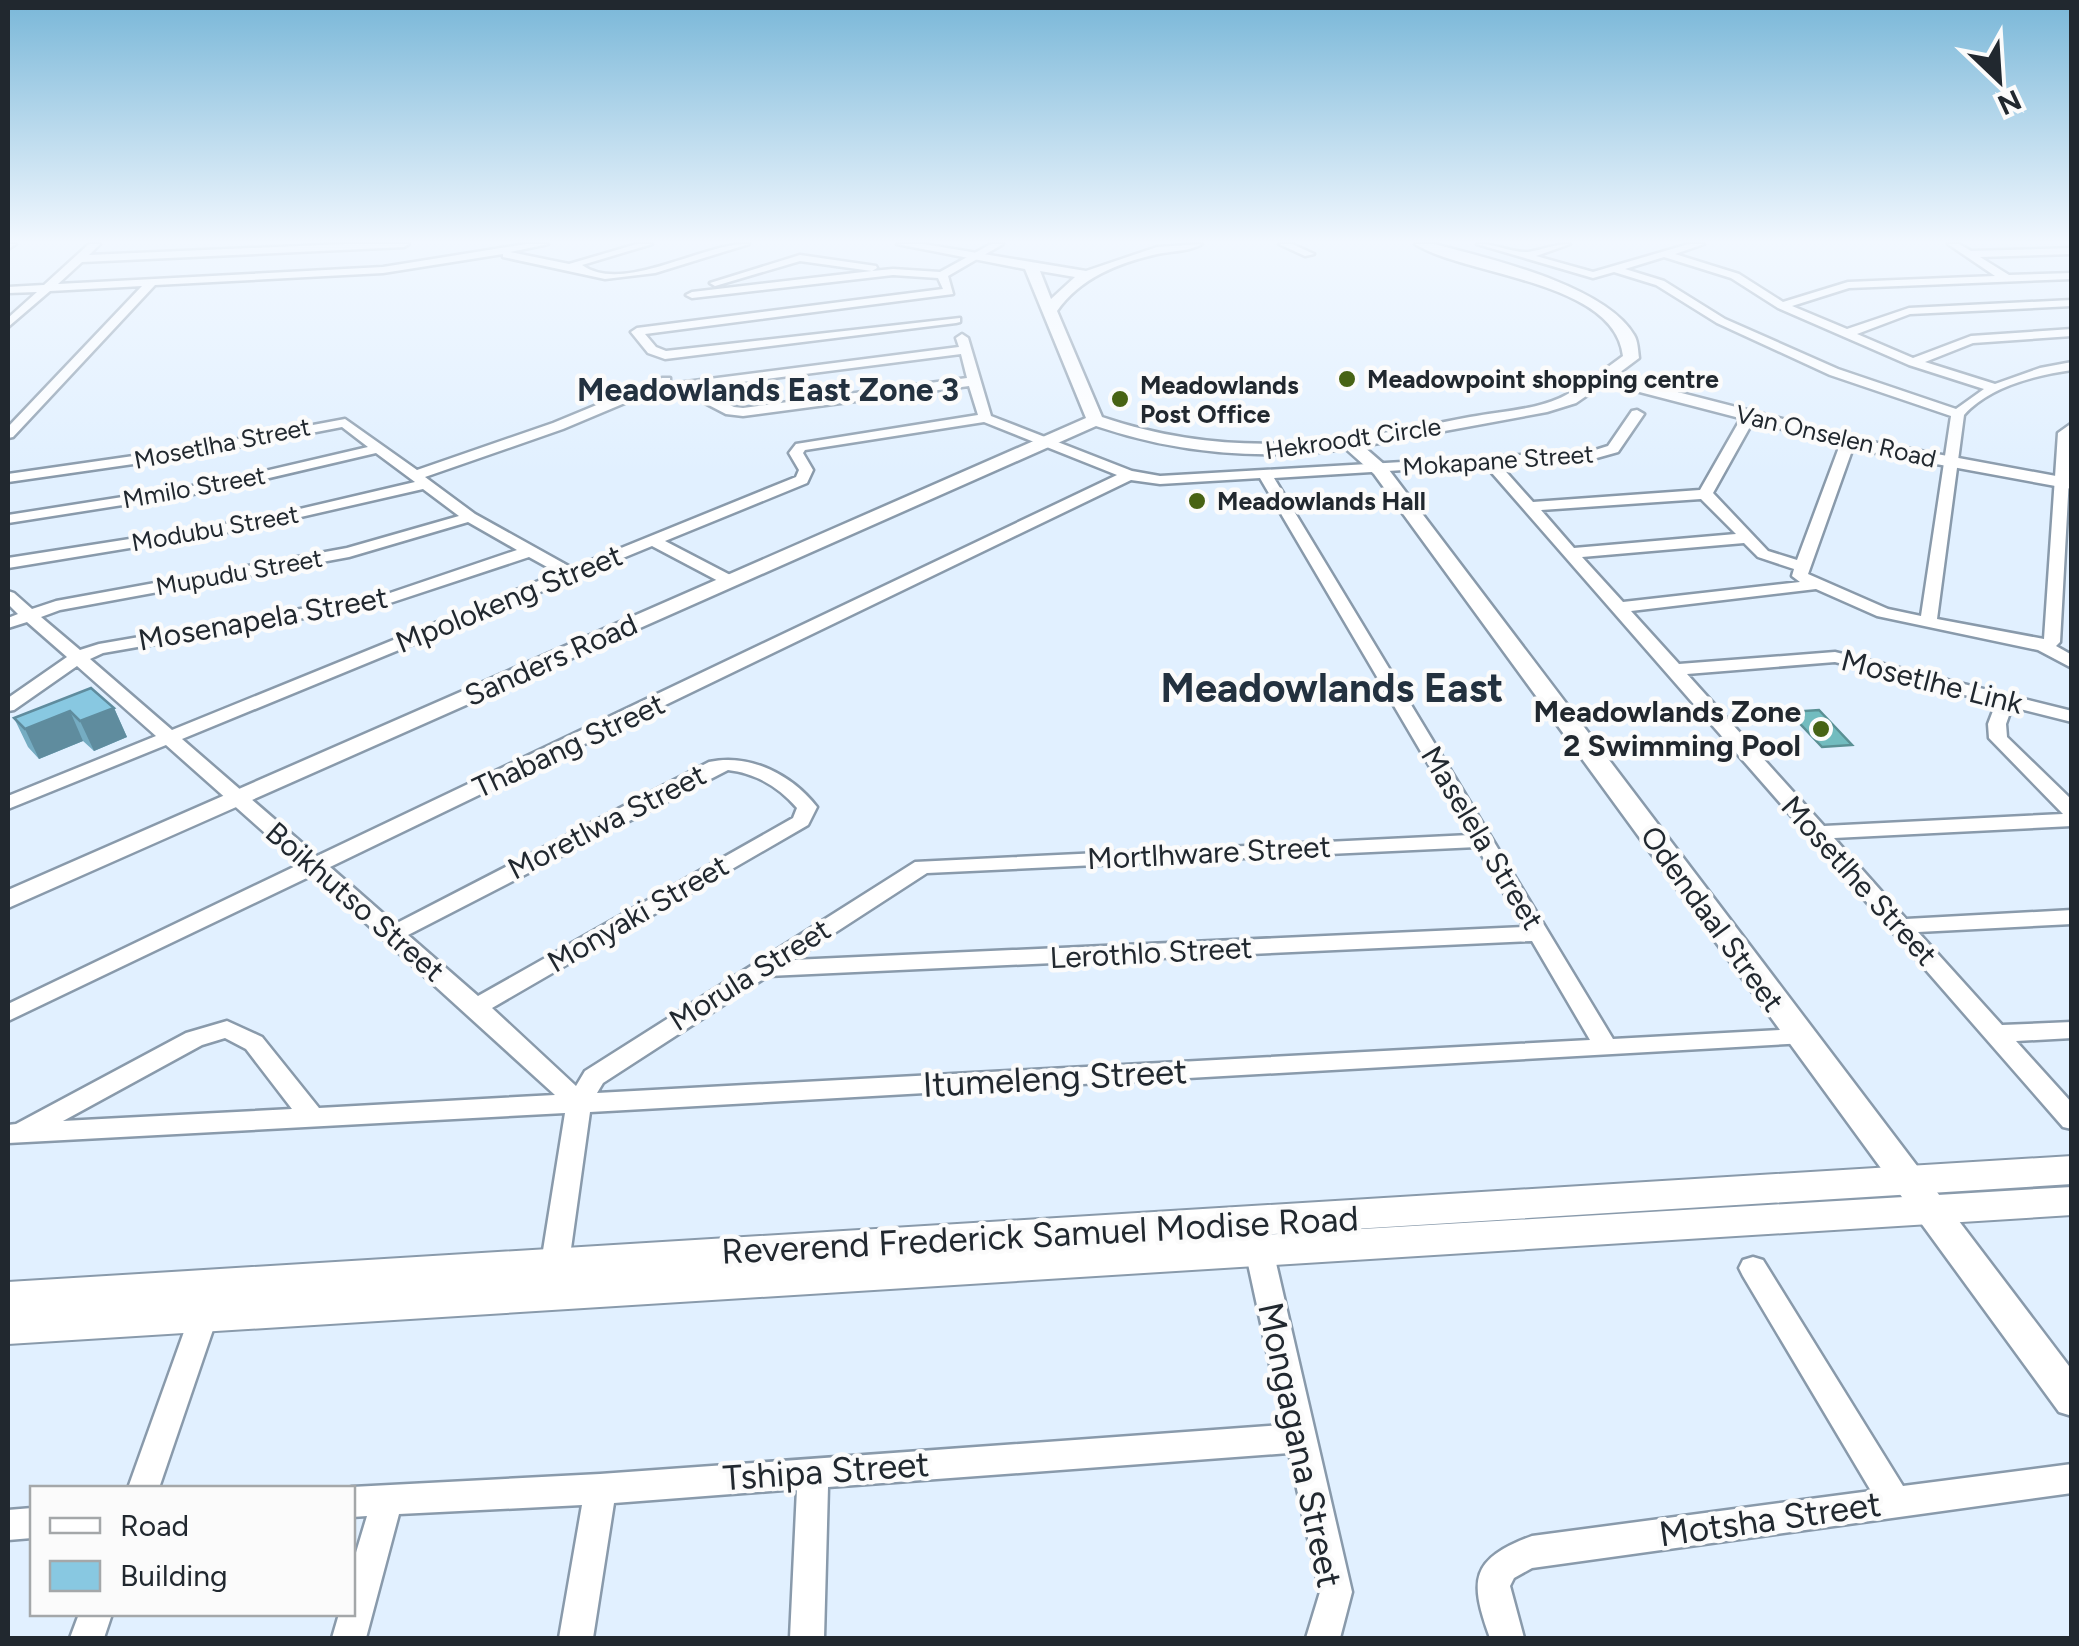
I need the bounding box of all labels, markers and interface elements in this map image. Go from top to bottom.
north arrow [1949,30,2049,130]
text: N [1993,83,2027,123]
place label: Meadowpoint shopping centre [1367,364,1719,394]
marker: Meadowpoint shopping centre [1336,368,1358,390]
place label: Meadowlands Post Office [1140,370,1299,429]
district label: Meadowlands East Zone 3 [577,371,959,409]
marker: Meadowlands Post Office [1109,388,1131,410]
street label: Van Onselen Road [1733,398,1939,474]
street label: Mosetlha Street [131,411,313,475]
street label: Hekroodt Circle [1263,411,1443,465]
street label: Mokapane Street [1401,438,1595,482]
street label: Mmilo Street [120,460,268,514]
place label: Meadowlands Hall [1217,486,1426,516]
marker: Meadowlands Hall [1186,490,1208,512]
street label: Modubu Street [129,499,301,557]
street label: Mpolokeng Street [390,536,627,661]
street label: Mupudu Street [153,543,325,601]
street label: Mosenapela Street [135,578,391,659]
street label: Sanders Road [459,605,643,714]
street label: Mosetlhe Link [1838,641,2027,722]
district label: Meadowlands East [1161,664,1503,712]
street label: Thabang Street [467,685,671,806]
place label: Meadowlands Zone 2 Swimming Pool [1534,693,1801,764]
marker: Meadowlands Zone 2 Swimming Pool [1810,718,1832,740]
street label: Maselela Street [1413,739,1552,936]
street label: Moretlwa Street [502,756,712,887]
street label: Mosetlhe Street [1773,788,1945,973]
street label: Boikhutso Street [258,814,452,989]
street label: Odendaal Street [1633,819,1792,1019]
street label: Mortlhware Street [1086,828,1332,877]
street label: Monyaki Street [541,847,735,980]
street label: Morula Street [662,910,837,1039]
street label: Lerothlo Street [1049,929,1253,976]
street label: Itumeleng Street [922,1050,1188,1106]
street label: Reverend Frederick Samuel Modise Road [720,1197,1360,1273]
street label: Mongagana Street [1249,1299,1351,1591]
street label: Tshipa Street [721,1443,931,1499]
street label: Motsha Street [1656,1483,1884,1555]
legend [30,1486,355,1616]
text: Road [120,1507,189,1544]
text: Building [120,1557,228,1594]

